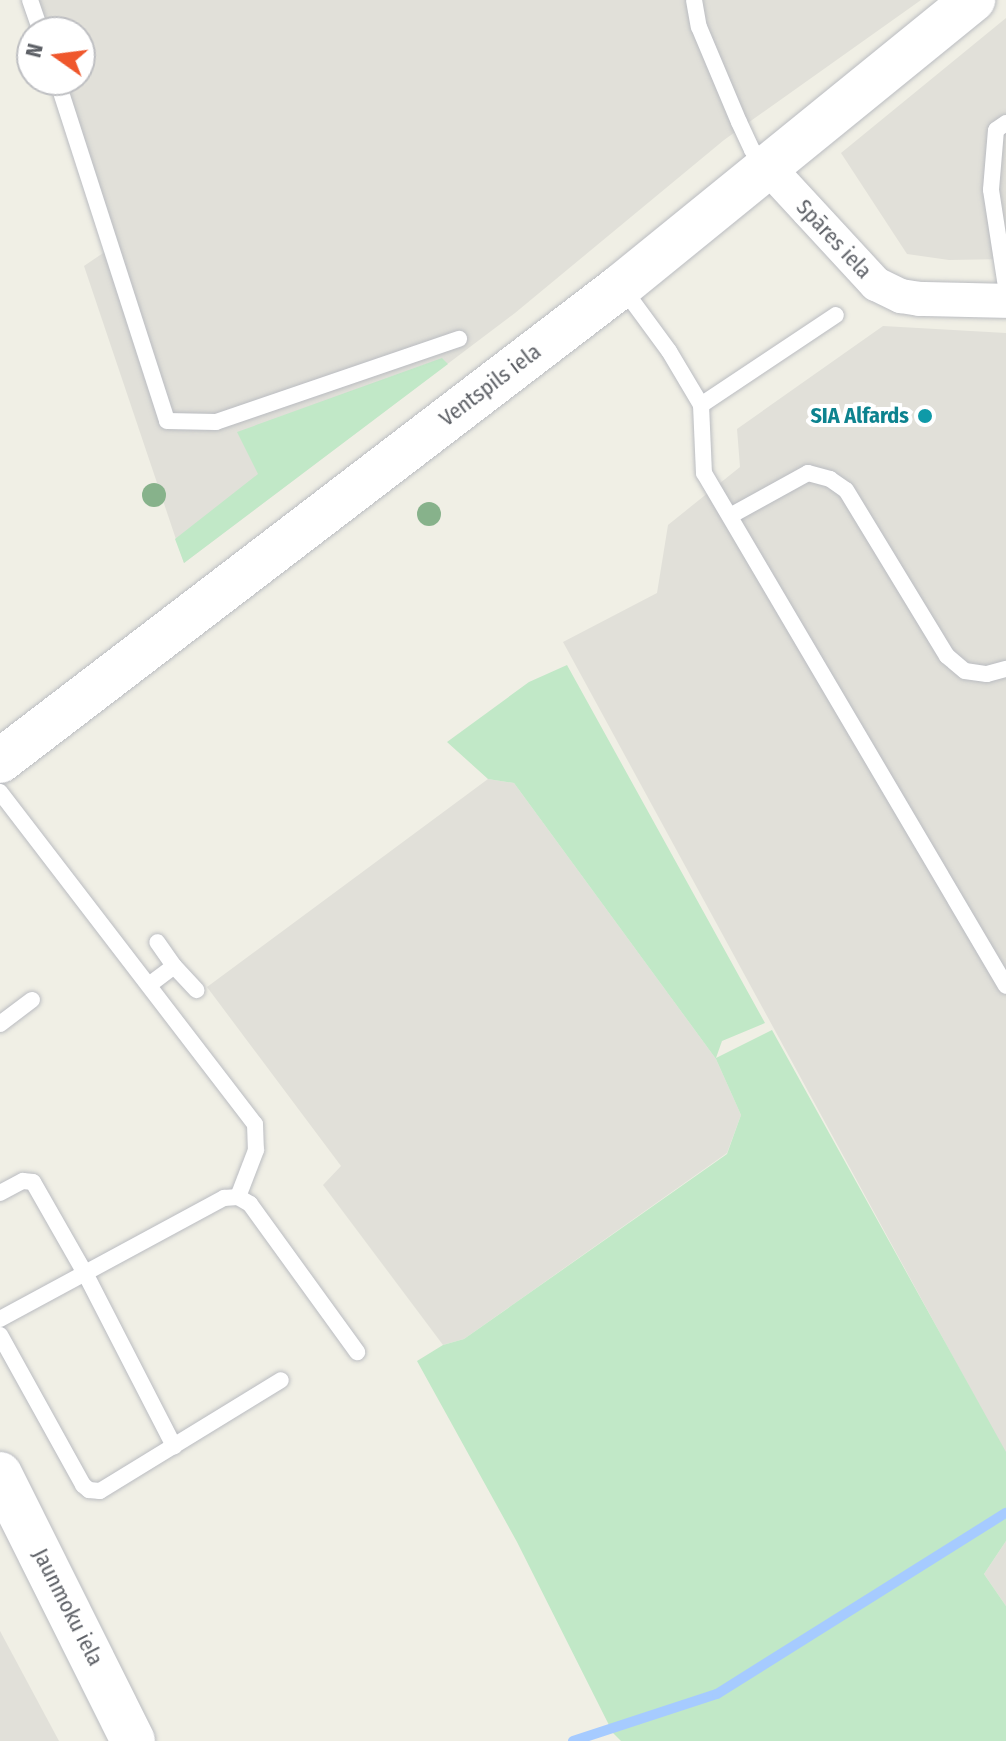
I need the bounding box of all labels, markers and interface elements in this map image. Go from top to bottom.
north arrow [16,16,96,96]
text: N [19,41,49,60]
street label: Spāres iela [791,194,877,284]
street label: Ventspils iela [434,338,546,432]
place label: SIA Alfards [810,403,909,429]
marker: SIA Alfards [916,407,934,425]
street label: Jaunmoku iela [27,1544,109,1670]

